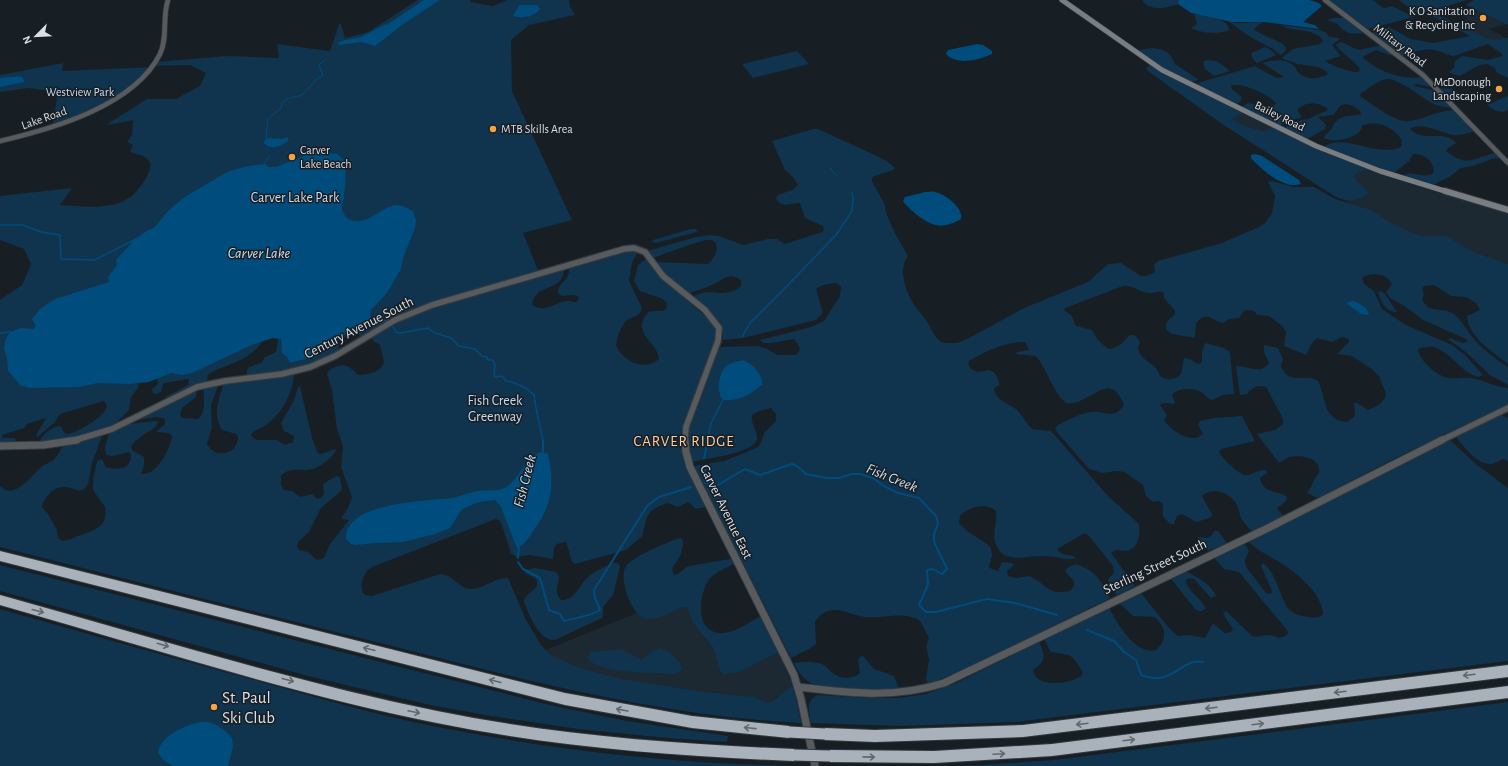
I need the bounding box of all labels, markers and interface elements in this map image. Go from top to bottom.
place label: K O Sanitation & Recycling Inc [1405,5,1475,32]
marker: K O Sanitation & Recycling Inc [1478,13,1488,23]
north arrow [16,16,56,56]
street label: Military Road [1371,21,1429,69]
text: N [21,34,34,46]
place label: McDonough Landscaping [1433,76,1491,102]
marker: McDonough Landscaping [1494,84,1504,94]
park label: Westview Park [46,86,115,98]
street label: Bailey Road [1252,99,1307,134]
street label: Lake Road [20,105,68,131]
place label: MTB Skills Area [501,123,573,135]
marker: MTB Skills Area [488,124,498,134]
place label: Carver Lake Beach [300,144,352,170]
marker: Carver Lake Beach [287,152,297,162]
park label: Carver Lake Park [251,191,340,205]
water label: Carver Lake [228,246,291,261]
street label: Century Avenue South [302,294,416,362]
park label: Fish Creek Greenway [467,394,523,424]
district label: CARVER RIDGE [633,434,735,449]
water label: Fish Creek [511,453,539,509]
water label: Fish Creek [864,461,920,495]
street label: Carver Avenue East [697,463,755,562]
street label: Sterling Street South [1101,537,1209,597]
one-way arrow [31,608,44,615]
one-way arrow [156,642,169,650]
one-way arrow [363,645,376,653]
one-way arrow [1463,672,1476,679]
one-way arrow [281,677,294,685]
one-way arrow [489,677,502,685]
one-way arrow [1334,688,1347,696]
place label: St. Paul Ski Club [222,689,275,726]
marker: St. Paul Ski Club [209,702,219,712]
one-way arrow [1205,704,1218,712]
one-way arrow [616,706,629,714]
one-way arrow [407,708,420,716]
one-way arrow [1076,720,1089,728]
one-way arrow [1251,720,1264,728]
one-way arrow [744,724,757,732]
one-way arrow [1122,737,1135,744]
one-way arrow [992,750,1005,757]
one-way arrow [862,753,875,761]

